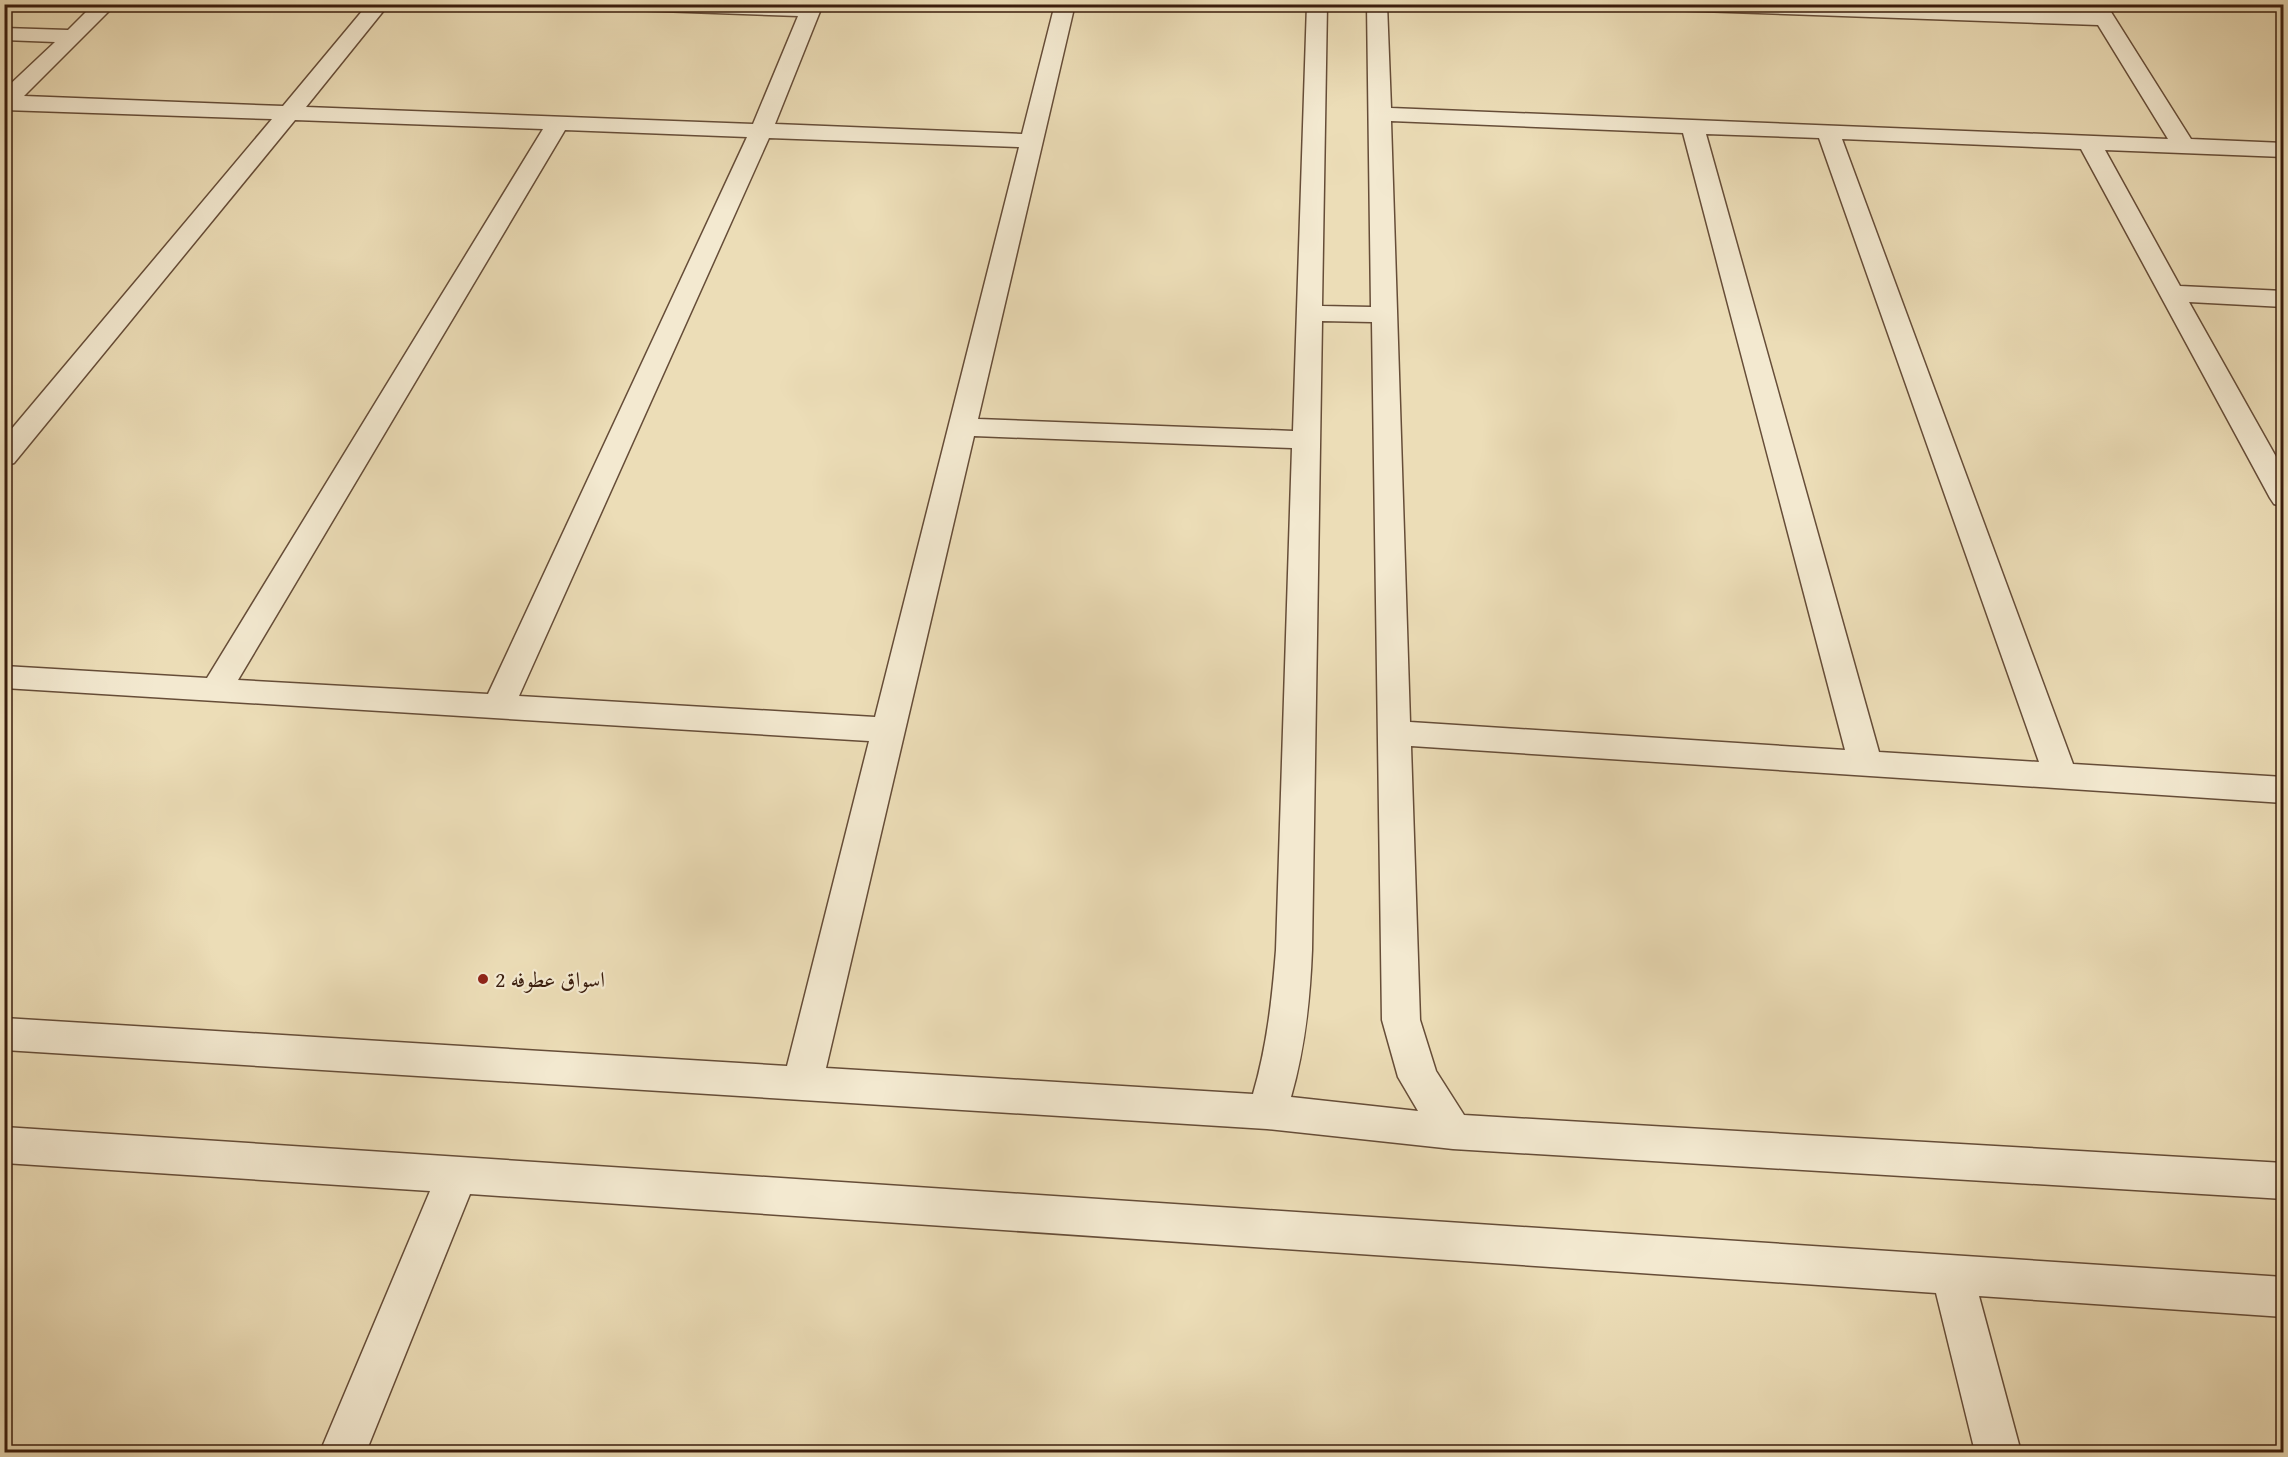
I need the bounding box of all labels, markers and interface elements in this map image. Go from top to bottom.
place label: اسواق عطوفه 2 [495,963,605,995]
marker: اسواق عطوفه 2 [476,972,490,986]

